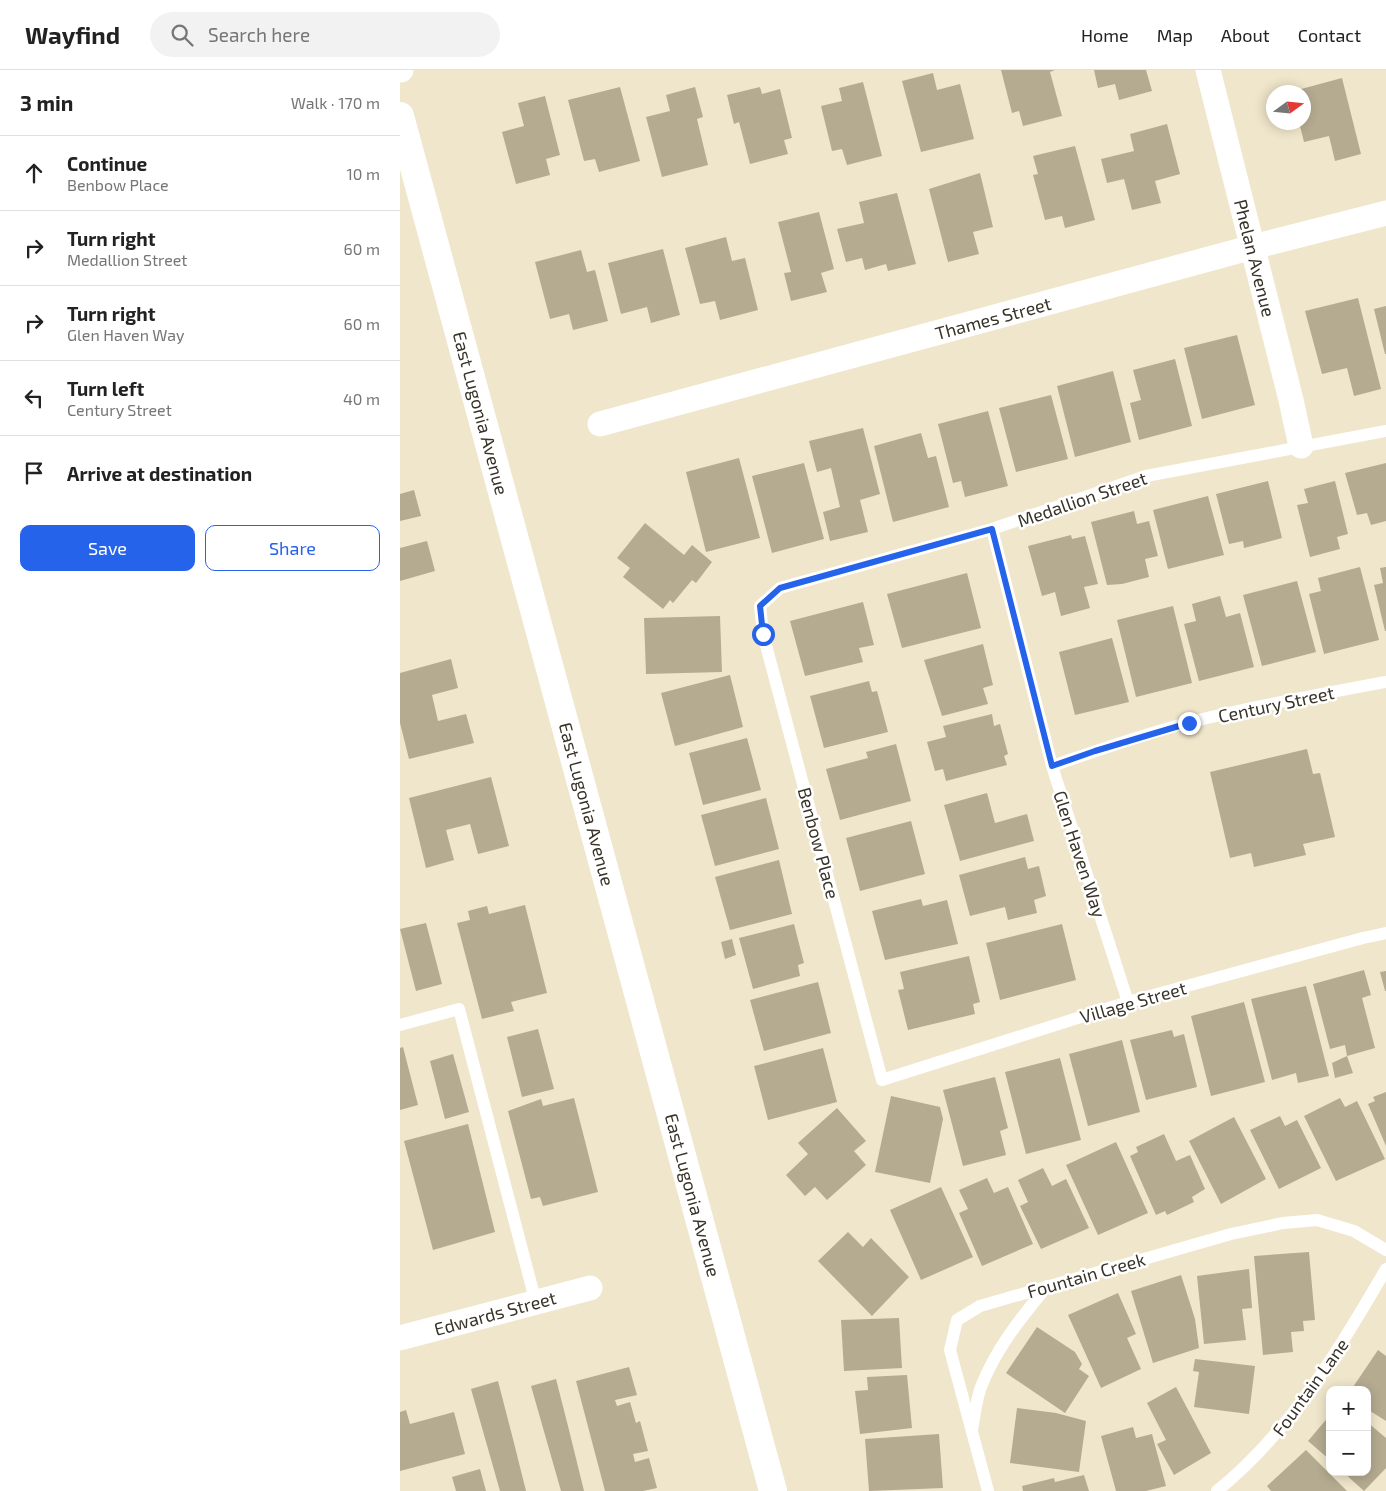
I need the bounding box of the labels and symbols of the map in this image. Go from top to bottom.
north arrow [1266,85,1311,130]
street label: Phelan Avenue [1230,197,1280,319]
street label: Thames Street [932,292,1054,344]
street label: East Lugonia Avenue [449,329,513,497]
street label: Medallion Street [1014,466,1150,531]
route start [752,623,775,646]
street label: Century Street [1216,681,1336,727]
route end [1178,712,1201,735]
street label: East Lugonia Avenue [555,720,619,888]
street label: Benbow Place [794,785,844,901]
street label: Glen Haven Way [1049,788,1111,921]
street label: Village Street [1077,976,1189,1028]
street label: East Lugonia Avenue [661,1111,725,1279]
street label: Fountain Creek [1024,1248,1148,1302]
street label: Edwards Street [431,1286,559,1340]
street label: Fountain Lane [1267,1334,1353,1440]

